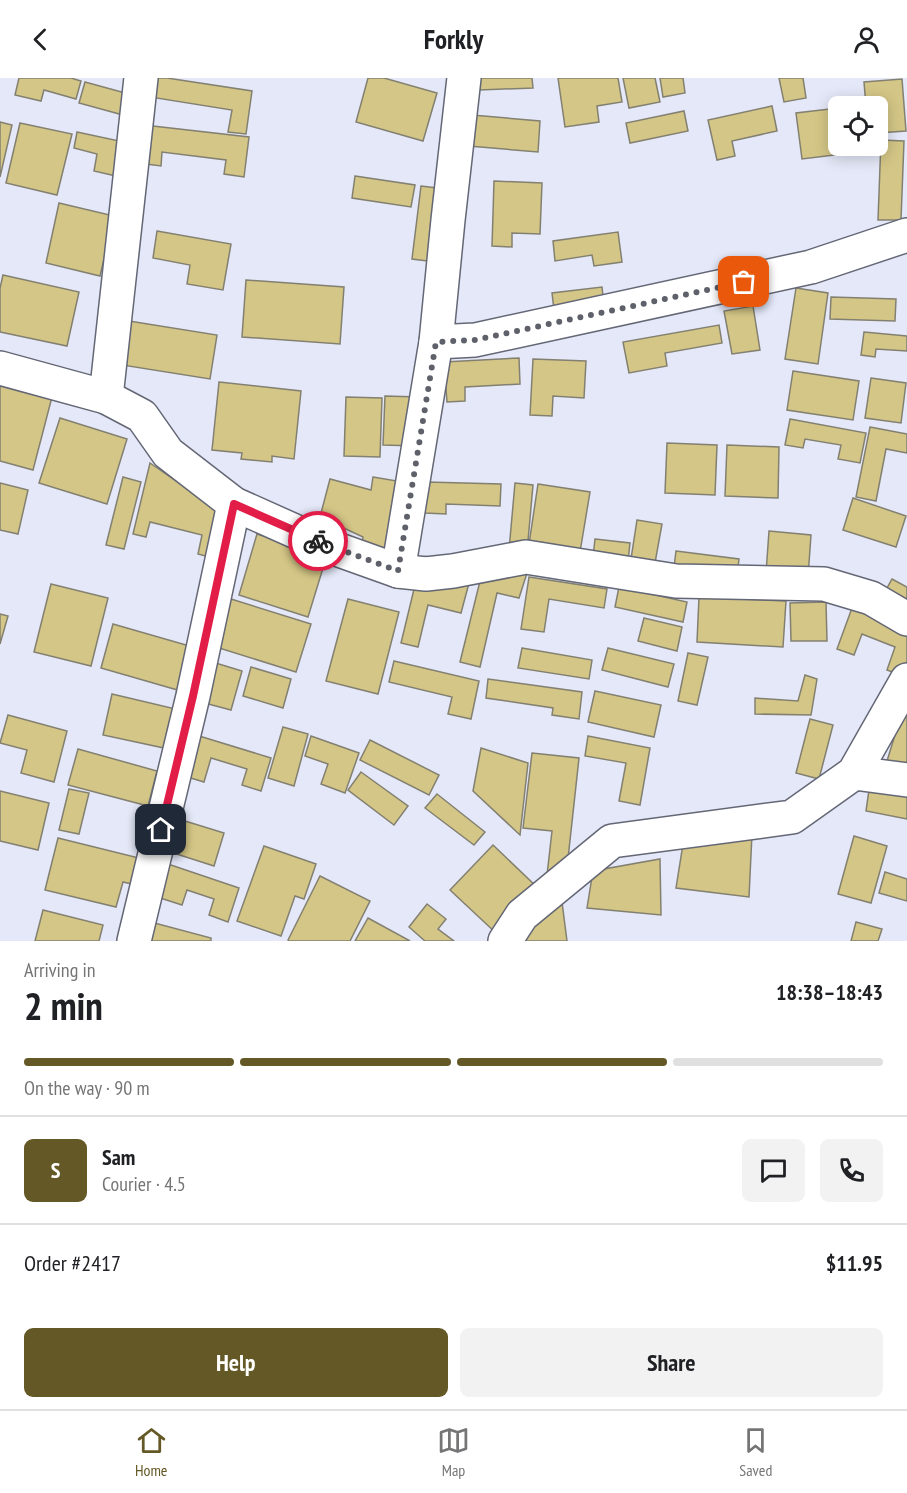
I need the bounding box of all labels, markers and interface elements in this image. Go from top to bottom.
text: Forkly [424,22,483,56]
icon: back [24,23,57,56]
icon: person [850,23,883,56]
map controls [828,96,888,156]
button: locate [828,96,888,156]
pin [718,256,769,307]
icon: bag [727,265,760,298]
courier [288,511,348,571]
icon: bike [302,525,335,558]
pin [135,804,186,855]
icon: home [144,813,177,846]
text: Arriving in [24,957,96,983]
text: 18:38–18:43 [776,978,883,1006]
text: 2 min [24,980,103,1031]
text: On the way · 90 m [24,1075,150,1101]
button: chat [742,1139,805,1202]
button: phone [820,1139,883,1202]
text: Sam [102,1143,135,1171]
text: S [51,1156,60,1184]
text: Courier · 4.5 [102,1171,186,1197]
text: Order #2417 [24,1249,121,1277]
text: $11.95 [826,1249,883,1277]
button: Help [24,1328,448,1397]
button: Share [460,1328,883,1397]
tab: Home [135,1424,168,1480]
tab: Map [437,1424,470,1480]
tab: Saved [739,1424,772,1480]

